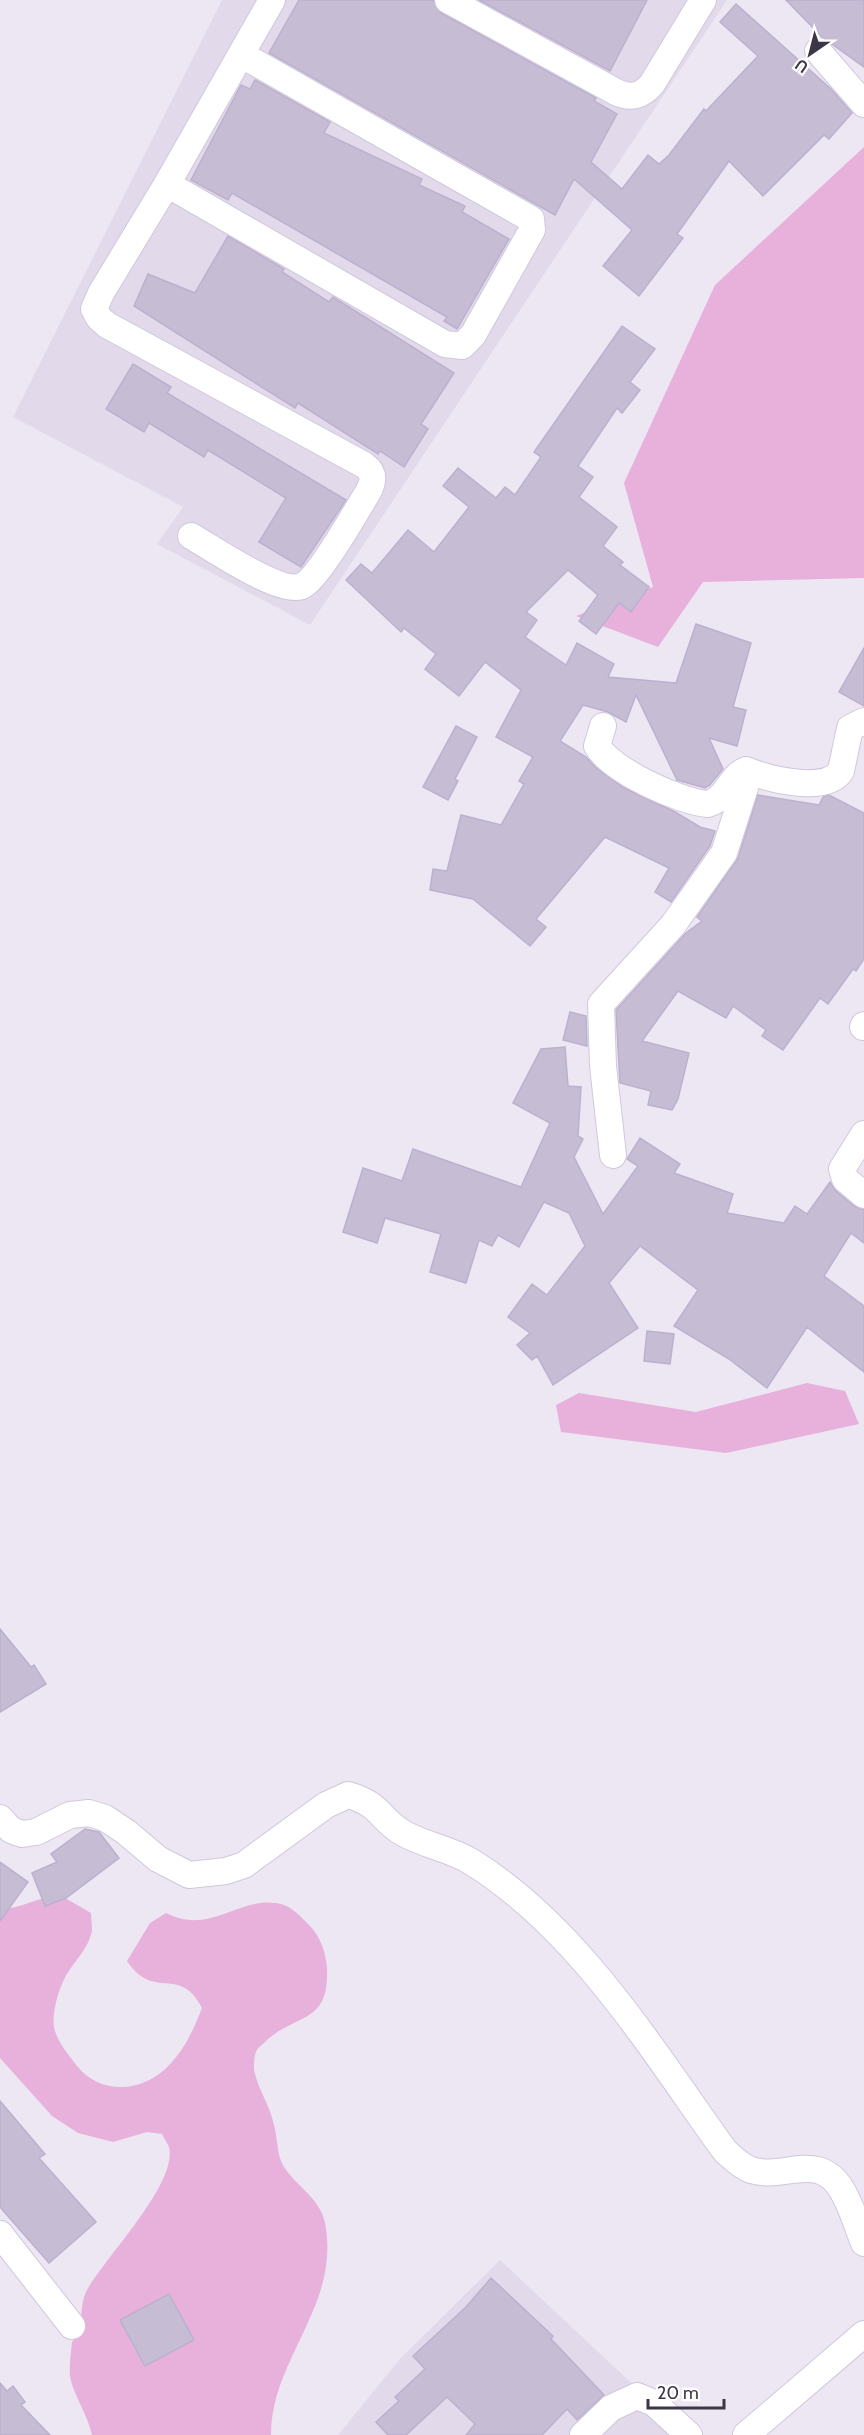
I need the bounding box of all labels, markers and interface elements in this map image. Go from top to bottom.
north arrow [780,24,840,84]
text: U [792,55,812,77]
scale bar [648,2372,724,2410]
text: 20 m [657,2382,699,2404]

